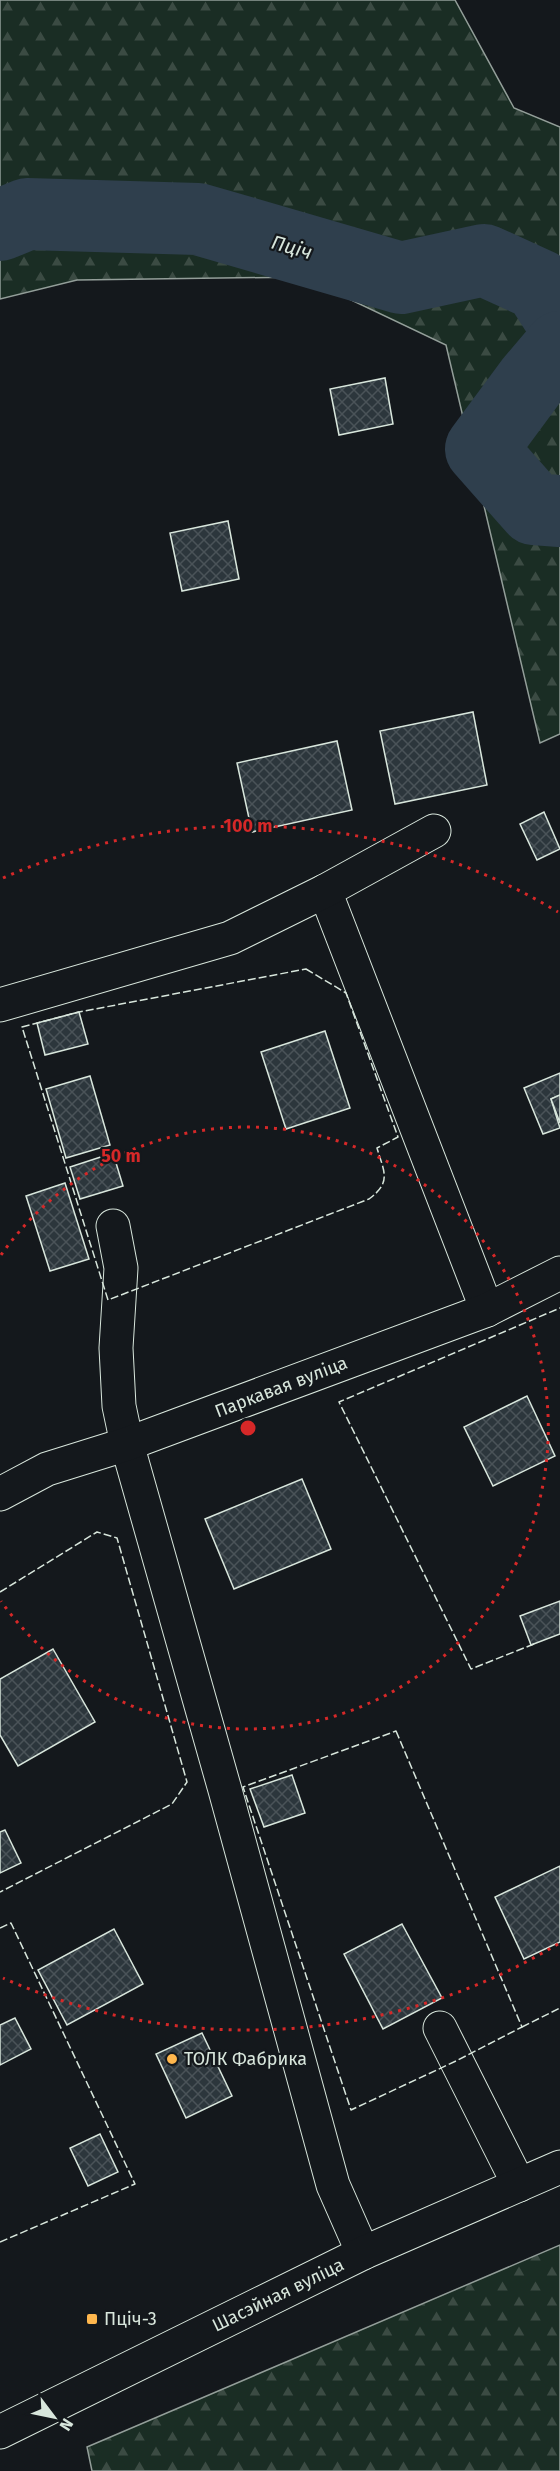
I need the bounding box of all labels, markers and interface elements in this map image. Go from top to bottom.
water label: Пціч [269,230,315,264]
text: 100 m [224,815,272,837]
text: 50 m [101,1145,141,1167]
street label: Паркавая вуліца [212,1352,350,1422]
centre of rings [238,1418,258,1438]
place label: ТОЛК Фабрика [184,2048,307,2070]
marker: ТОЛК Фабрика [165,2052,179,2066]
street label: Шасэйная вуліца [208,2254,348,2336]
place label: Пціч-3 [104,2308,157,2330]
marker: Пціч-3 [85,2312,99,2326]
north arrow [24,2387,84,2447]
text: N [55,2415,77,2434]

